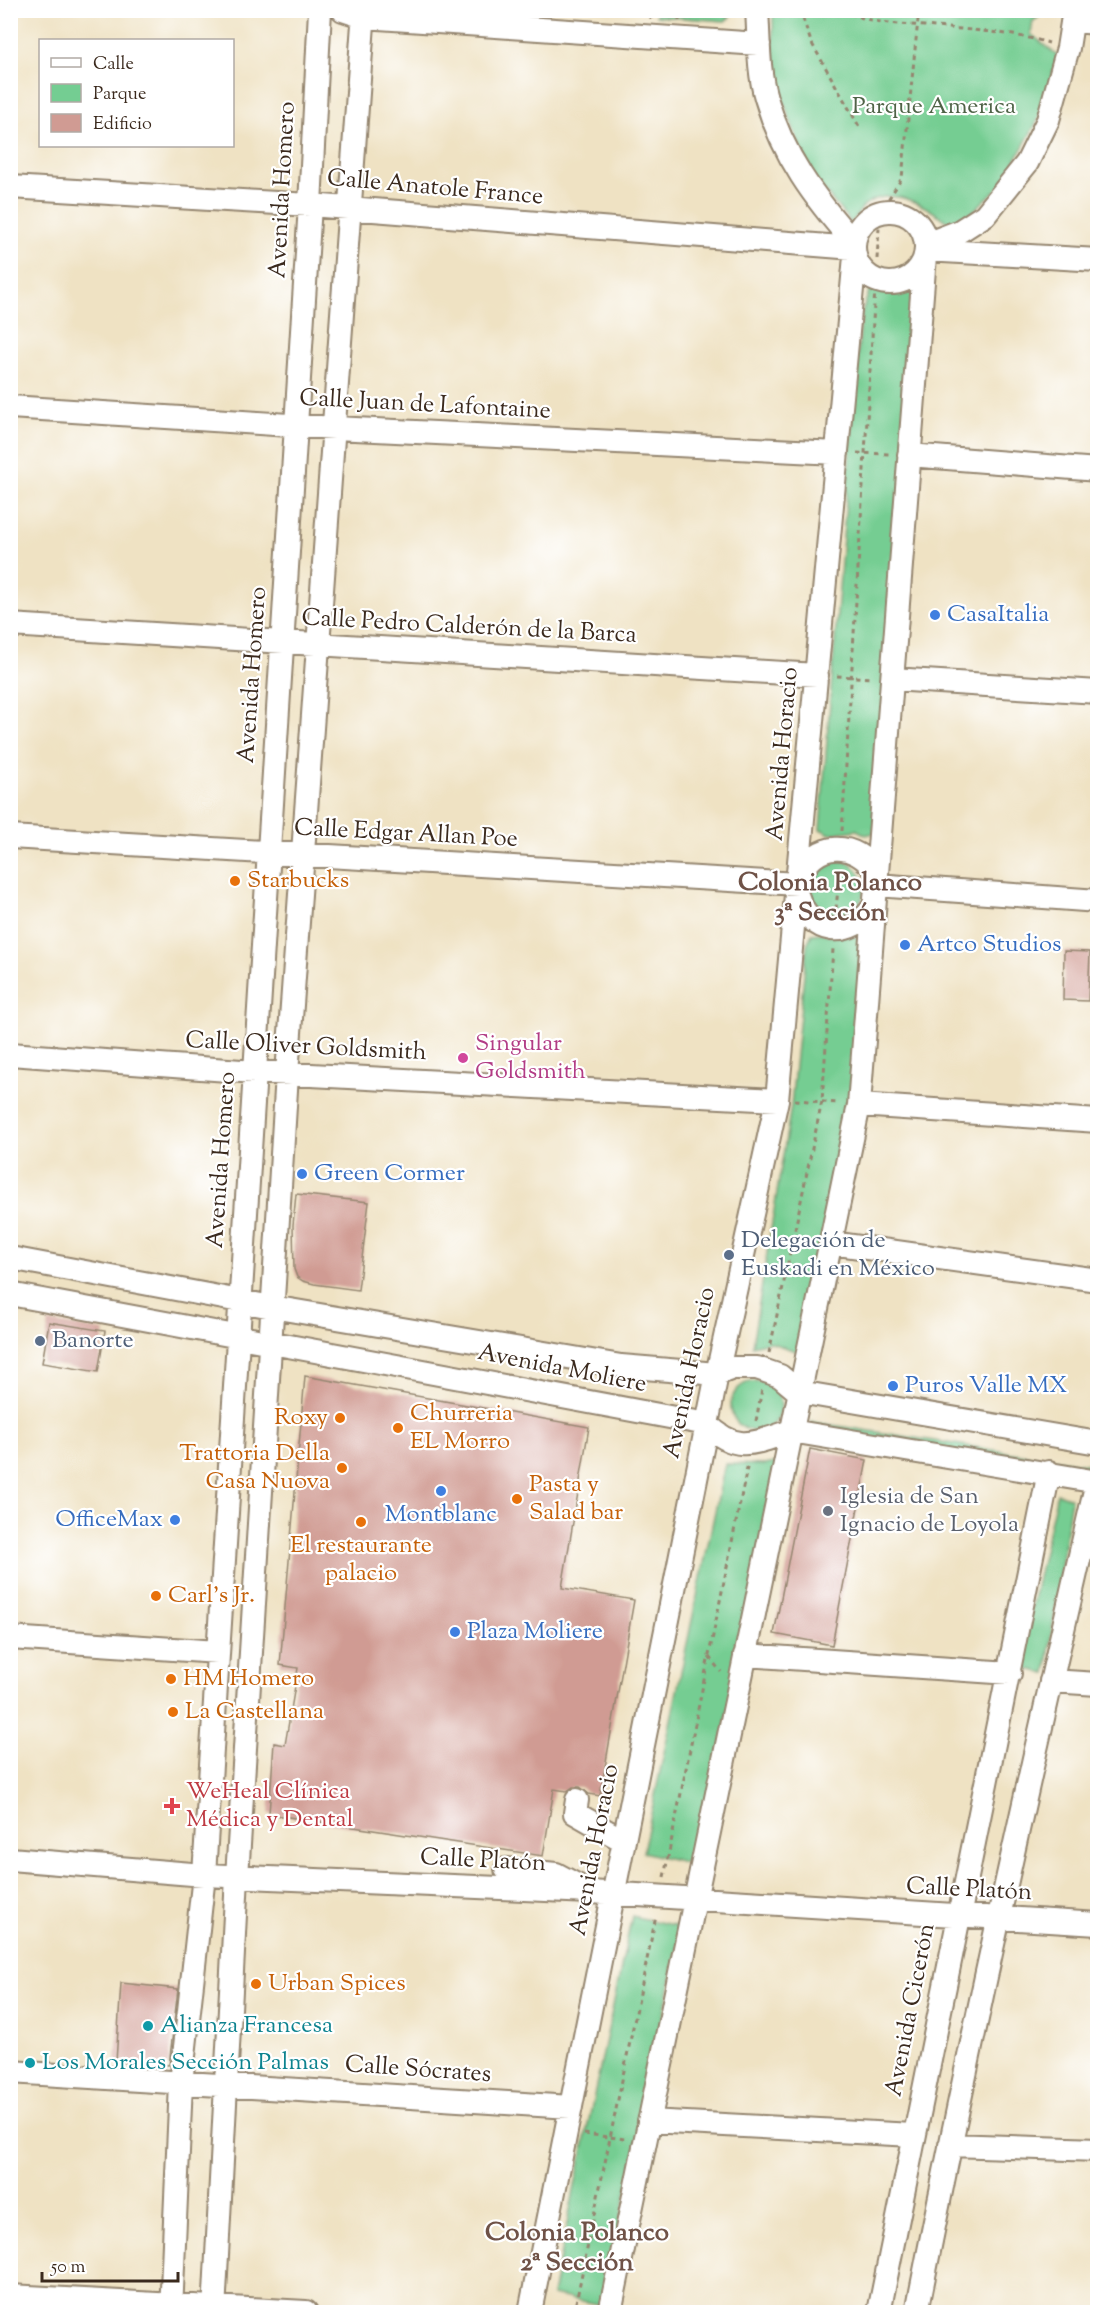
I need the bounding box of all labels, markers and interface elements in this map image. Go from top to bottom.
legend [39,39,234,147]
text: Calle [93,52,134,78]
text: Parque [93,82,146,108]
park label: Parque America [852,90,1016,124]
street label: Avenida Homero [261,101,305,279]
text: Edificio [93,112,152,138]
street label: Calle Anatole France [325,162,545,214]
street label: Calle Juan de Lafontaine [298,381,552,429]
street label: Avenida Homero [230,586,276,764]
place label: CasaItalia [947,598,1049,632]
street label: Calle Pedro Calderón de la Barca [301,601,637,653]
marker: CasaItalia [928,608,942,622]
street label: Avenida Horacio [758,666,808,842]
street label: Calle Edgar Allan Poe [293,811,519,857]
place label: Starbucks [247,864,349,898]
district label: Colonia Polanco 3ª Sección [738,865,922,932]
marker: Starbucks [228,874,242,888]
place label: Artco Studios [917,928,1061,962]
marker: Artco Studios [898,938,912,952]
street label: Calle Oliver Goldsmith [185,1024,427,1070]
place label: Singular Goldsmith [475,1027,586,1089]
marker: Singular Goldsmith [456,1051,470,1065]
street label: Avenida Homero [199,1071,245,1249]
place label: Green Cormer [314,1157,465,1191]
marker: Green Cormer [295,1167,309,1181]
place label: Delegación de Euskadi en México [741,1224,935,1286]
marker: Delegación de Euskadi en México [722,1248,736,1262]
street label: Avenida Horacio [655,1284,725,1462]
place label: Banorte [52,1324,134,1358]
marker: Banorte [33,1334,47,1348]
street label: Avenida Moliere [475,1336,649,1402]
place label: Puros Valle MX [905,1369,1067,1403]
marker: Puros Valle MX [886,1379,900,1393]
place label: Churreria EL Morro [410,1397,513,1459]
place label: Roxy [274,1401,328,1435]
marker: Roxy [333,1411,347,1425]
marker: Churreria EL Morro [391,1421,405,1435]
place label: Trattoria Della Casa Nuova [179,1437,330,1499]
marker: Trattoria Della Casa Nuova [335,1461,349,1475]
place label: Pasta y Salad bar [529,1468,623,1530]
place label: Iglesia de San Ignacio de Loyola [840,1480,1019,1542]
marker: Montblanc [434,1484,448,1498]
marker: Pasta y Salad bar [510,1492,524,1506]
place label: Montblanc [385,1498,497,1532]
place label: OfficeMax [55,1503,163,1537]
marker: Iglesia de San Ignacio de Loyola [821,1504,835,1518]
marker: OfficeMax [168,1513,182,1527]
marker: El restaurante palacio [354,1515,368,1529]
place label: El restaurante palacio [290,1529,432,1591]
place label: Carl's Jr. [168,1579,255,1613]
marker: Carl's Jr. [149,1589,163,1603]
place label: Plaza Moliere [467,1615,603,1649]
marker: Plaza Moliere [448,1625,462,1639]
place label: HM Homero [183,1662,314,1696]
marker: HM Homero [164,1672,178,1686]
place label: La Castellana [185,1695,324,1729]
marker: La Castellana [166,1705,180,1719]
street label: Avenida Horacio [562,1761,628,1939]
place label: WeHeal Clínica Médica y Dental [186,1775,354,1837]
marker: WeHeal Clínica Médica y Dental [163,1797,181,1815]
street label: Calle Platón [419,1841,547,1881]
street label: Calle Platón [905,1870,1033,1910]
street label: Avenida Cicerón [878,1920,944,2100]
place label: Urban Spices [268,1967,406,2001]
marker: Urban Spices [249,1977,263,1991]
place label: Alianza Francesa [160,2009,333,2043]
marker: Alianza Francesa [141,2019,155,2033]
place label: Los Morales Sección Palmas [42,2046,329,2080]
street label: Calle Sócrates [344,2048,492,2092]
marker: Los Morales Sección Palmas [23,2056,37,2070]
district label: Colonia Polanco 2ª Sección [485,2215,669,2282]
scale bar [42,2245,178,2283]
text: 50 m [50,2255,86,2281]

